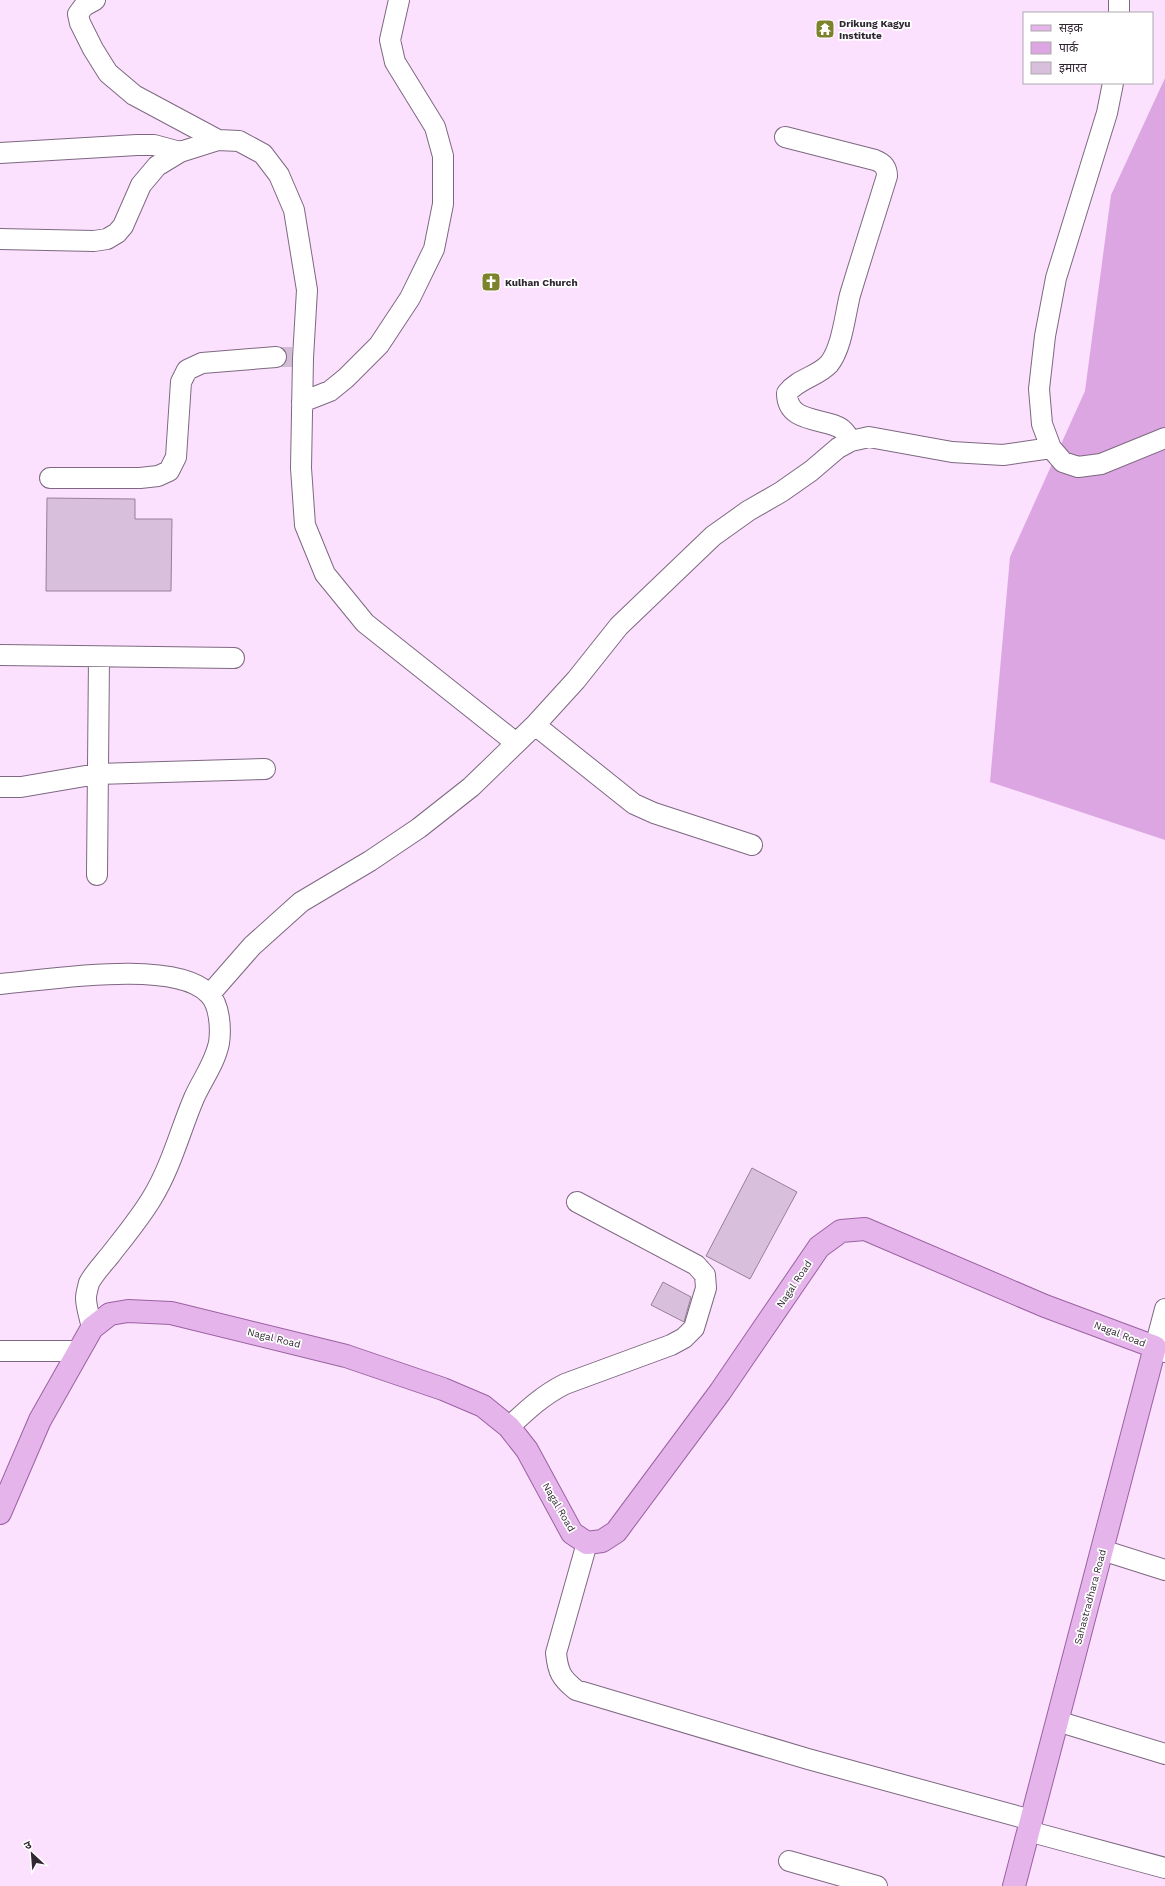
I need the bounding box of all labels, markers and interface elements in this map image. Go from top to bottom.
legend [1023,12,1153,84]
temple icon: Drikung Kagyu Institute [814,18,836,40]
place label: Drikung Kagyu Institute [839,18,911,41]
text: सड़क [1059,21,1084,35]
text: पार्क [1059,41,1079,55]
text: इमारत [1059,61,1088,75]
church icon: Kulhan Church [480,271,502,293]
place label: Kulhan Church [505,277,578,288]
street label: Nagal Road [774,1258,814,1310]
street label: Nagal Road [1093,1319,1147,1349]
street label: Nagal Road [246,1326,302,1350]
street label: Nagal Road [541,1481,577,1533]
street label: Sahastradhara Road [1072,1548,1108,1646]
north arrow [12,1834,52,1874]
text: उ [22,1838,34,1853]

